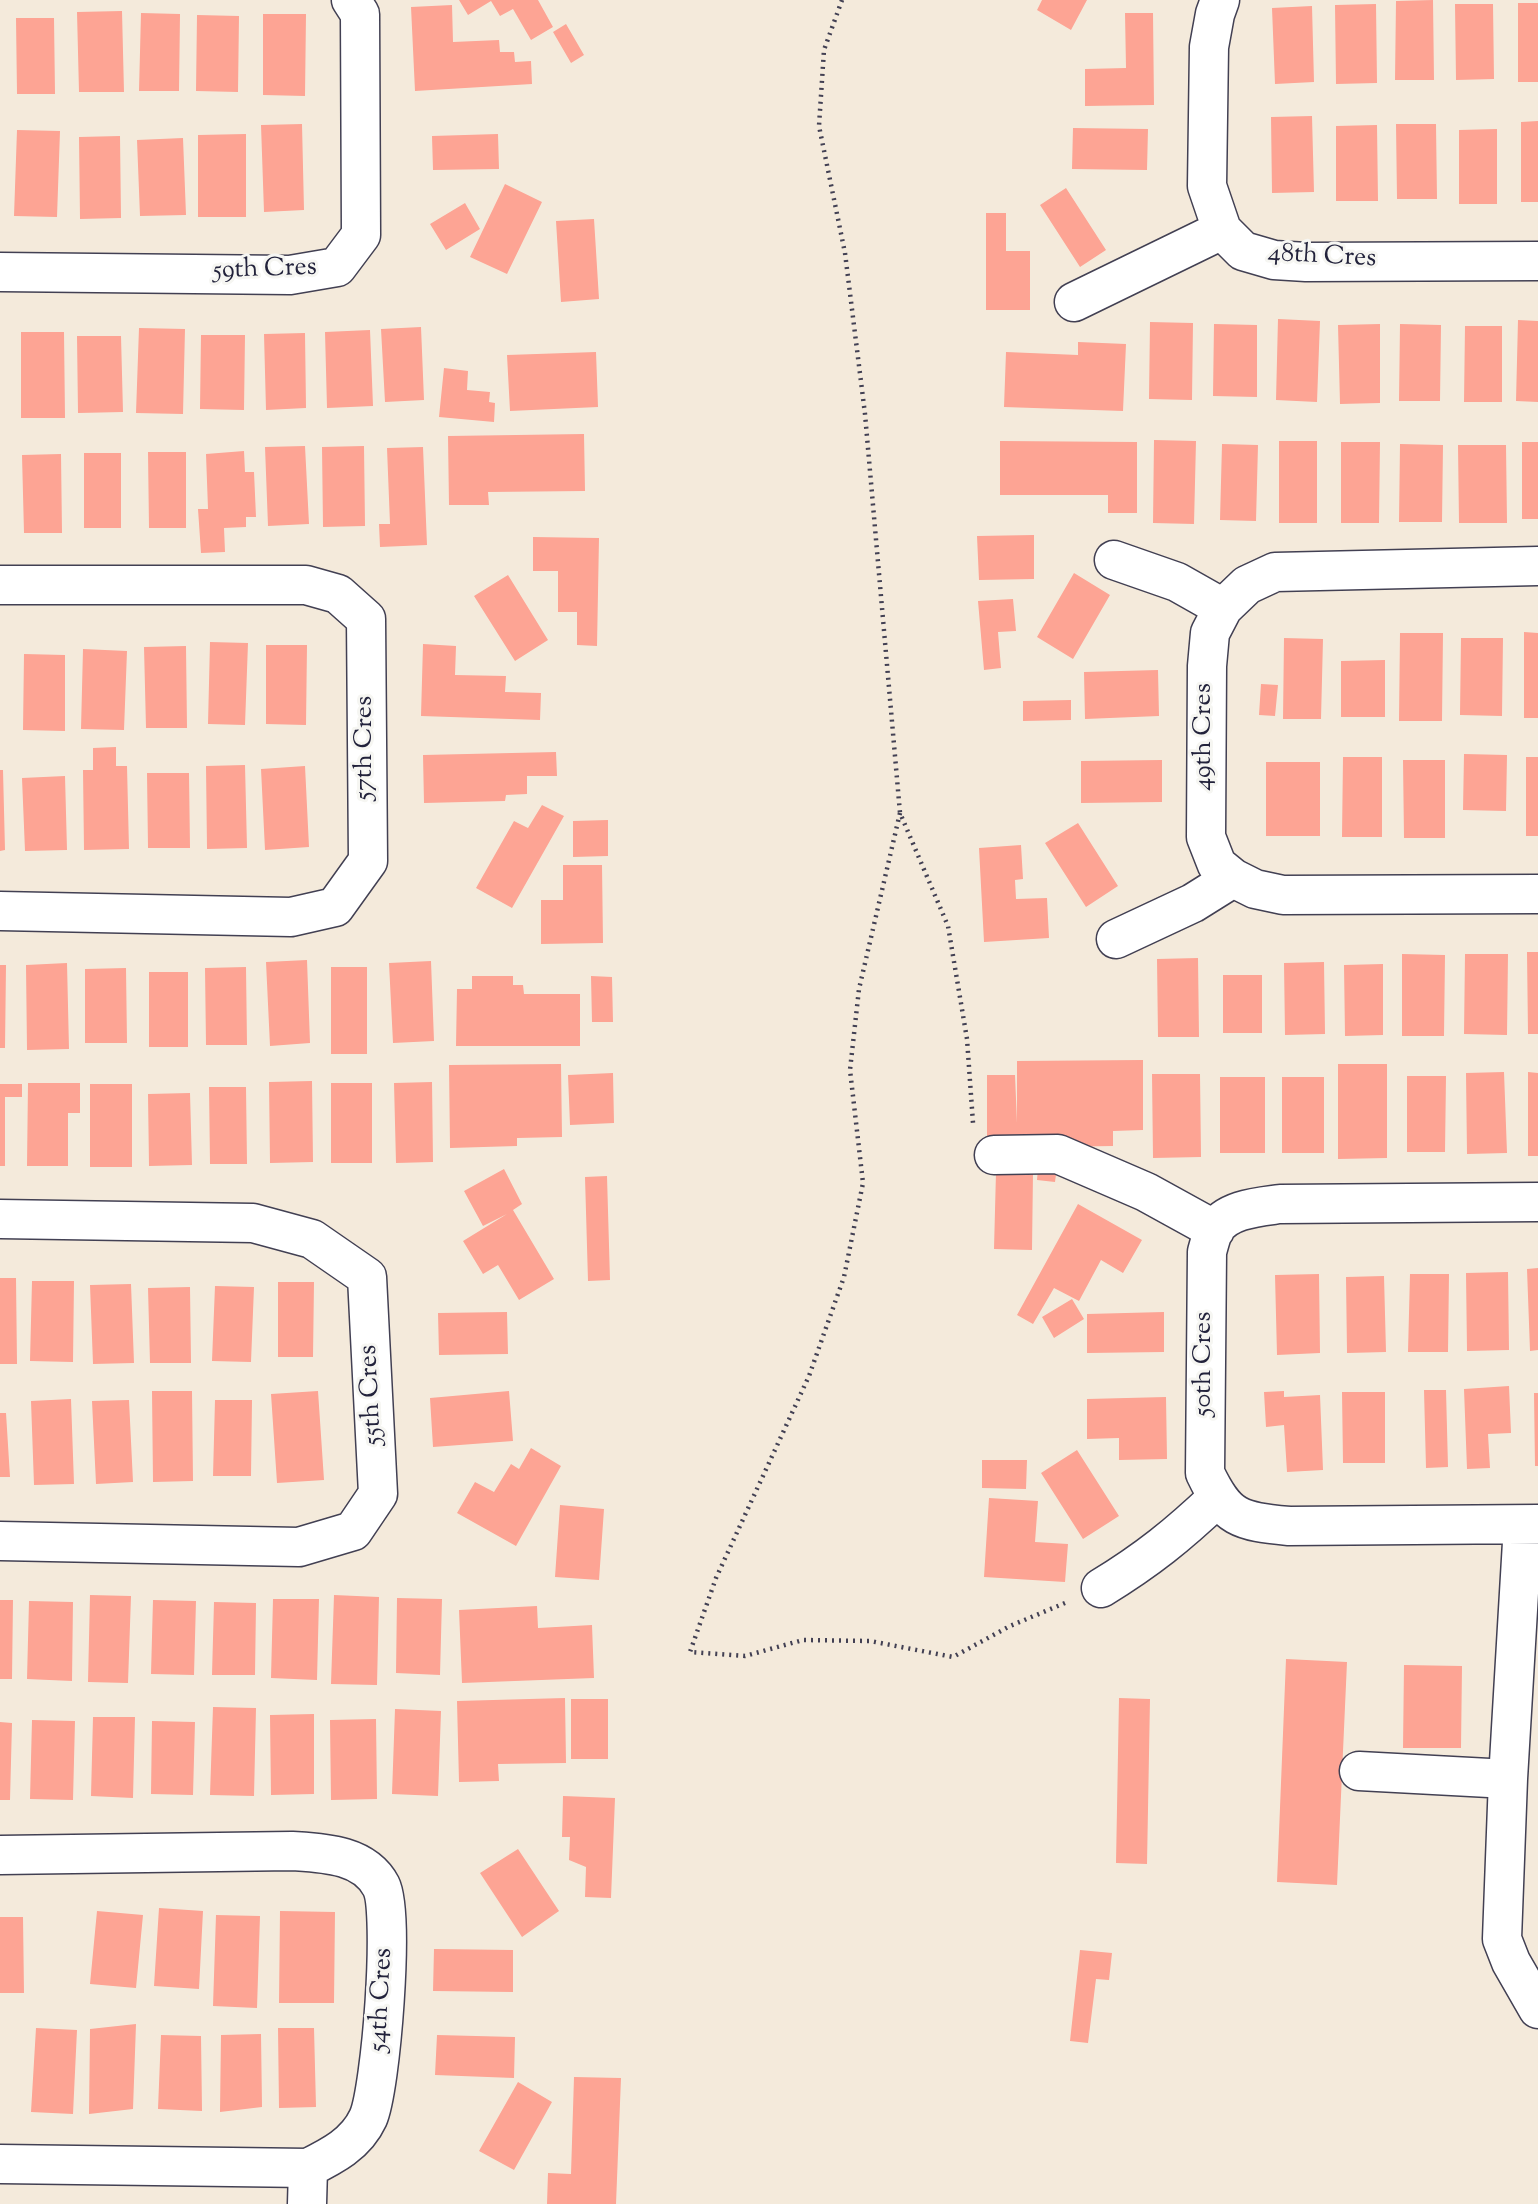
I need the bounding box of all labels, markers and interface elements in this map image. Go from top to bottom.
street label: 48th Cres [1267,240,1377,276]
street label: 59th Cres [213,254,317,288]
street label: 49th Cres [1190,683,1222,791]
street label: 57th Cres [351,696,383,800]
street label: 50th Cres [1190,1312,1222,1416]
street label: 55th Cres [355,1344,391,1446]
street label: 54th Cres [365,1947,401,2053]

